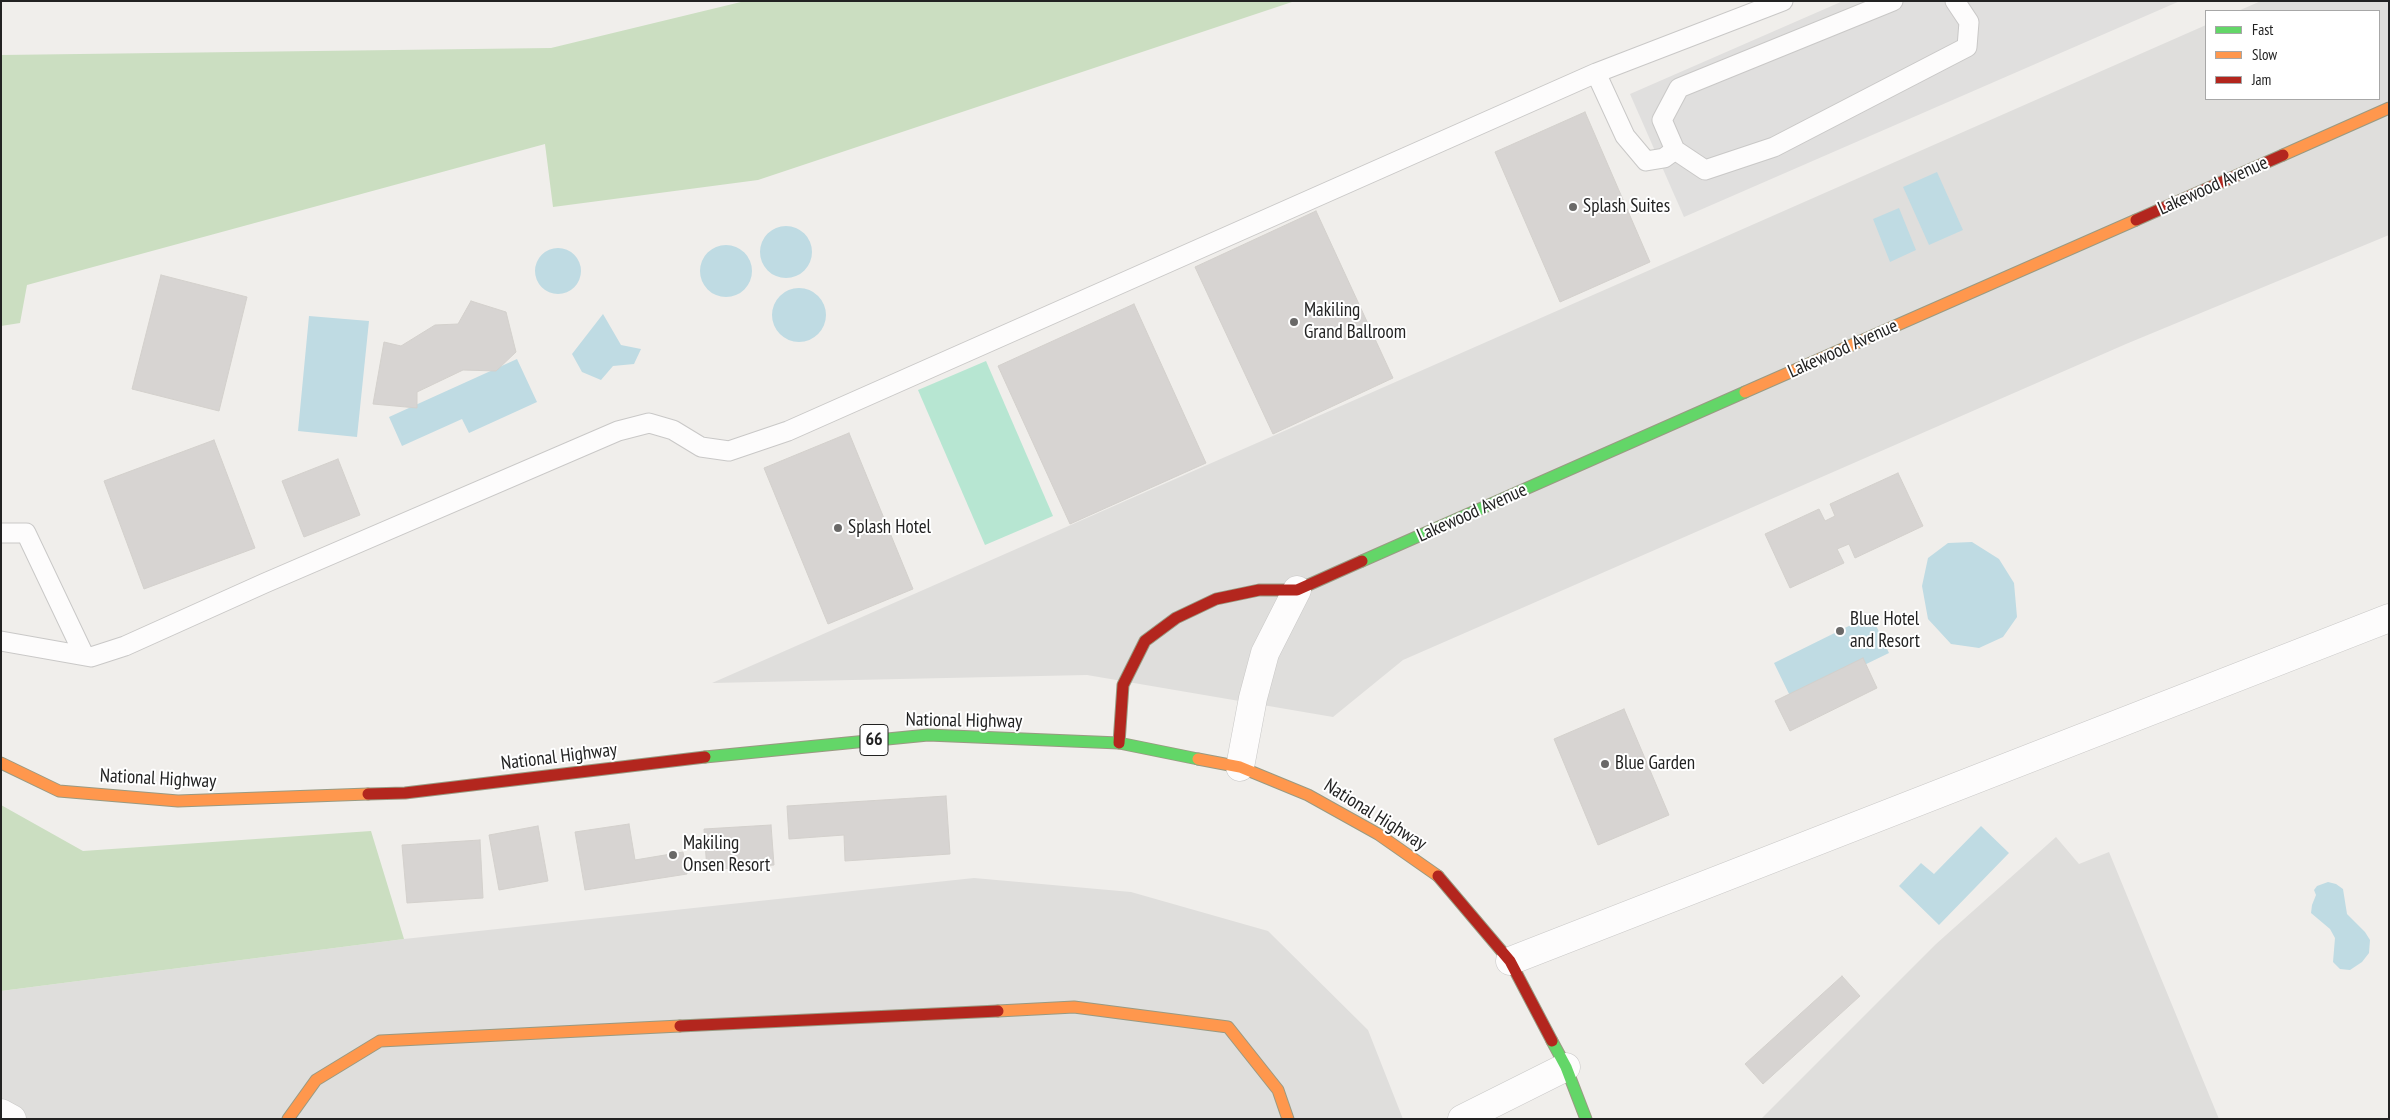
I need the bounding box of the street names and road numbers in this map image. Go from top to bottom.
street label: Lakewood Avenue [2155,152,2271,220]
street label: Lakewood Avenue [1785,315,1901,383]
street label: Lakewood Avenue [1414,479,1530,547]
street label: National Highway [906,709,1022,733]
road number: 66 [860,724,888,756]
street label: National Highway [500,739,618,775]
street label: National Highway [99,765,217,793]
street label: National Highway [1320,774,1430,856]

